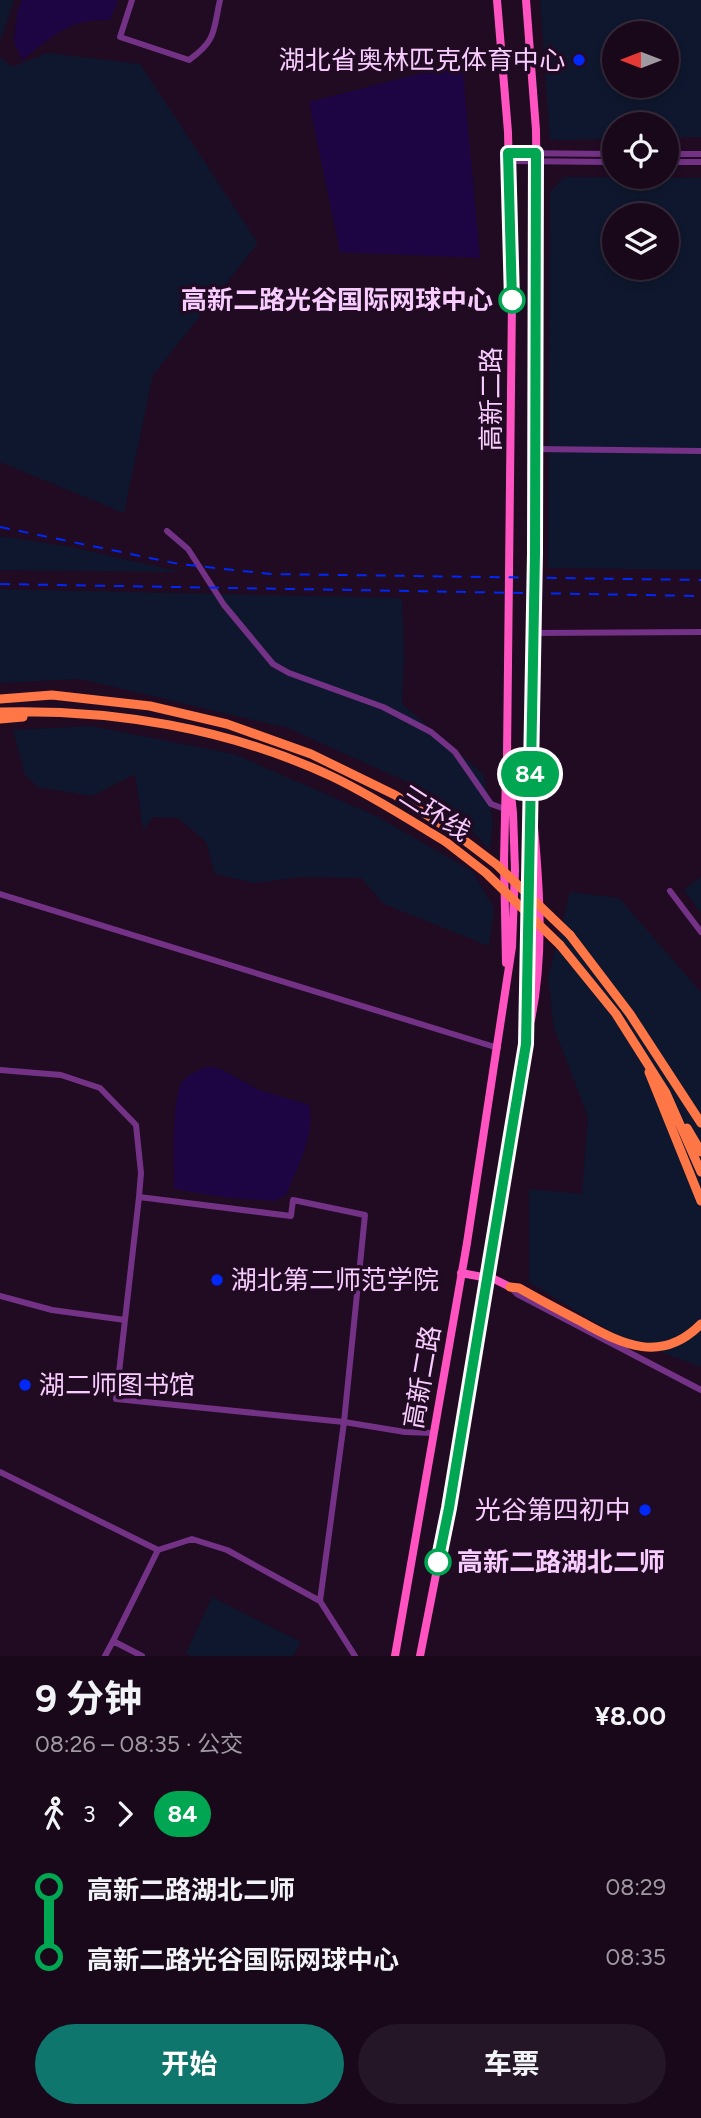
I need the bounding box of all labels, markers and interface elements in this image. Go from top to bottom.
north arrow [602,21,679,98]
map controls [602,21,679,280]
place label: 湖北省奥林匹克体育中心 [279,44,565,76]
marker: 湖北省奥林匹克体育中心 [571,52,587,68]
button: locate [602,112,679,189]
button: layers [602,203,679,280]
place label: 高新二路光谷国际网球中心 [181,284,493,316]
marker: 高新二路光谷国际网球中心 [499,287,525,313]
street label: 高新二路 [475,347,507,451]
line badge: 84 [498,751,562,797]
text: 84 [515,759,545,788]
street label: 三环线 [394,778,476,848]
place label: 湖北第二师范学院 [231,1264,439,1296]
marker: 湖北第二师范学院 [209,1272,225,1288]
street label: 高新二路 [397,1323,447,1431]
place label: 湖二师图书馆 [39,1369,195,1401]
marker: 湖二师图书馆 [17,1377,33,1393]
place label: 光谷第四初中 [475,1494,631,1526]
marker: 光谷第四初中 [637,1502,653,1518]
place label: 高新二路湖北二师 [457,1546,665,1578]
marker: 高新二路湖北二师 [425,1549,451,1575]
text: 9 分钟 [35,1676,142,1722]
text: ¥8.00 [594,1700,666,1732]
text: 08:26 – 08:35 · 公交 [35,1730,243,1758]
icon: walk [35,1795,73,1833]
icon: forward [106,1795,144,1833]
text: 84 [168,1799,197,1828]
text: 3 [83,1800,96,1828]
text: 08:29 [605,1873,666,1901]
text: 高新二路湖北二师 [87,1874,295,1906]
text: 08:35 [606,1943,666,1971]
text: 高新二路光谷国际网球中心 [87,1944,399,1976]
button: 开始 [35,2024,344,2104]
button: 车票 [358,2024,666,2104]

